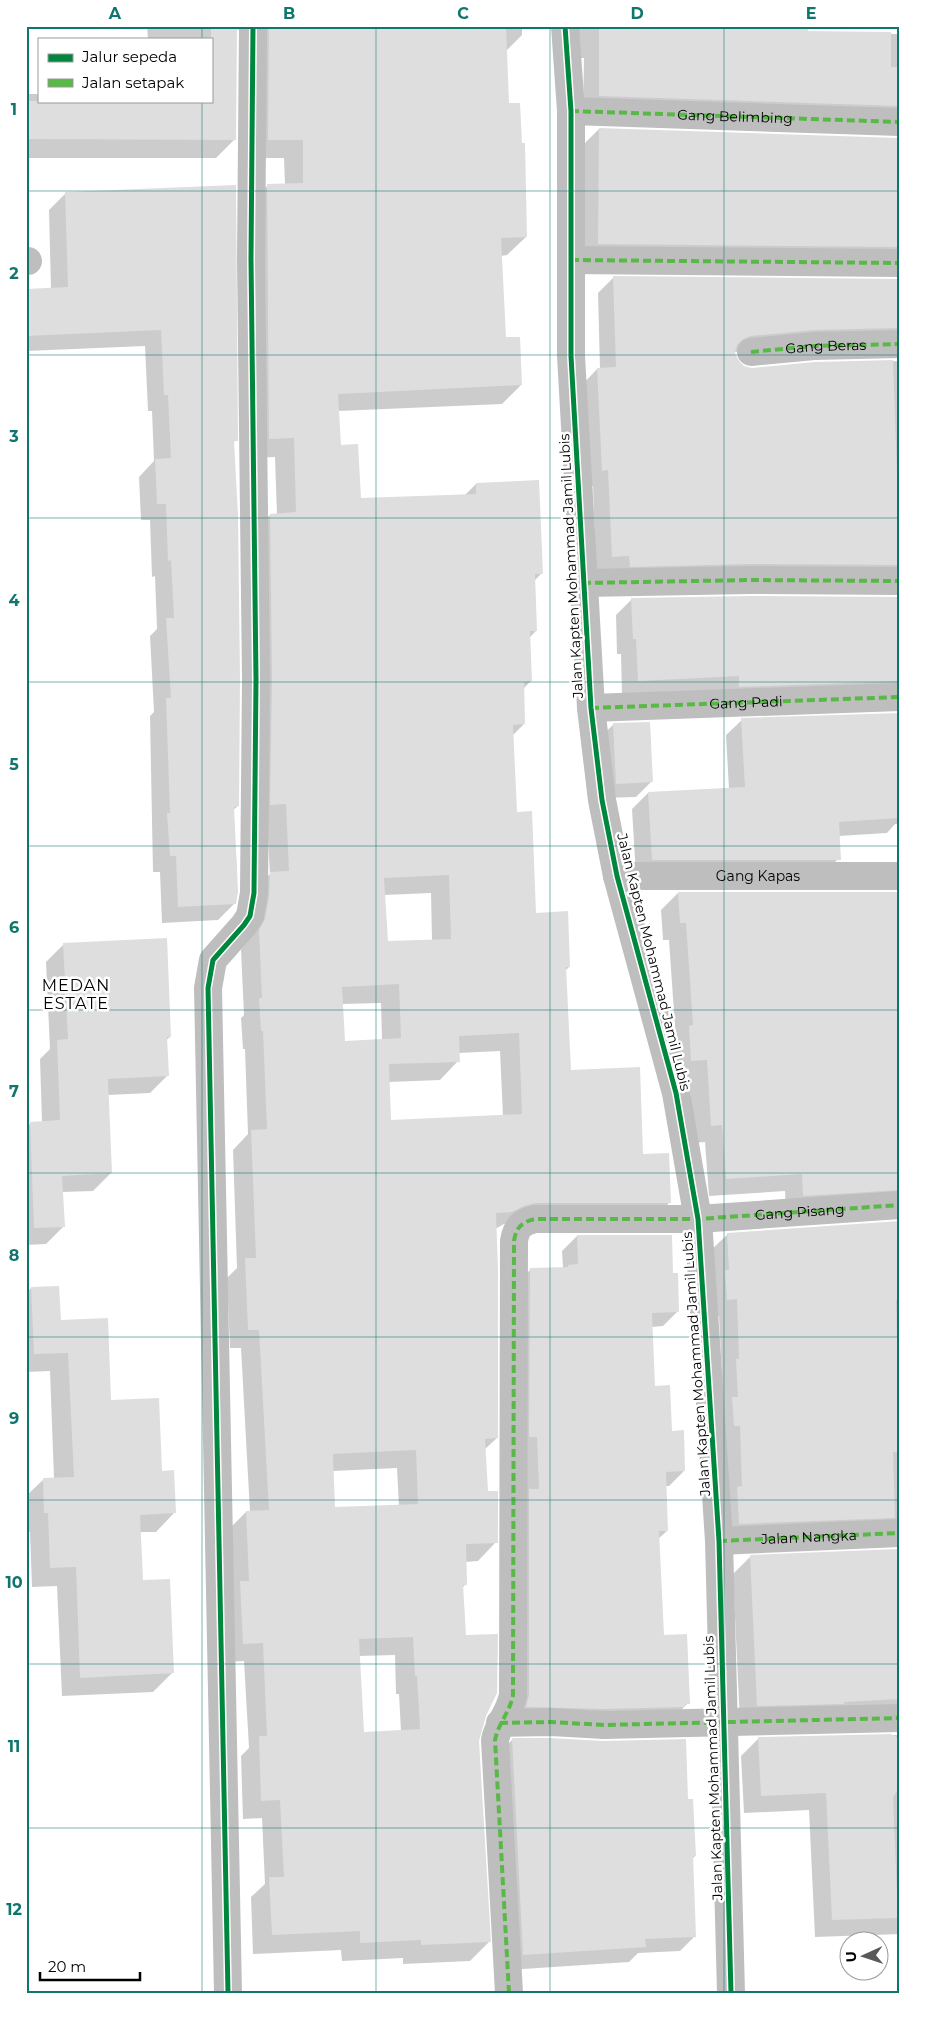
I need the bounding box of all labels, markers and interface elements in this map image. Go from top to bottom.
text: A [108,4,122,23]
text: B [283,4,295,23]
text: C [457,4,469,23]
text: D [630,4,644,23]
text: E [806,4,816,23]
legend [38,38,212,102]
text: Jalur sepeda [81,47,177,66]
text: Jalan setapak [81,73,184,92]
text: 1 [11,100,17,119]
street label: Gang Belimbing [677,106,793,127]
text: 2 [9,264,19,283]
street label: Gang Beras [784,336,867,358]
text: 3 [8,427,19,446]
street label: Jalan Kapten Mohammad Jamil Lubis [555,433,587,700]
text: 4 [8,591,20,610]
street label: Gang Padi [709,692,783,713]
text: 5 [9,755,19,774]
street label: Jalan Kapten Mohammad Jamil Lubis [613,830,695,1093]
street label: Gang Kapas [716,867,800,885]
text: 6 [9,918,19,937]
district label: MEDAN ESTATE [42,976,110,1013]
text: 7 [9,1082,19,1101]
street label: Gang Pisang [754,1200,845,1224]
street label: Jalan Kapten Mohammad Jamil Lubis [678,1231,714,1498]
text: 8 [9,1246,19,1265]
text: 9 [9,1409,19,1428]
street label: Jalan Nangka [760,1526,857,1548]
text: 10 [5,1573,23,1592]
street label: Jalan Kapten Mohammad Jamil Lubis [699,1635,727,1902]
text: 11 [8,1737,20,1756]
text: 12 [6,1900,22,1919]
north arrow [838,1932,888,1982]
scale bar [40,1949,140,1981]
text: U [842,1951,860,1963]
text: 20 m [48,1957,86,1976]

